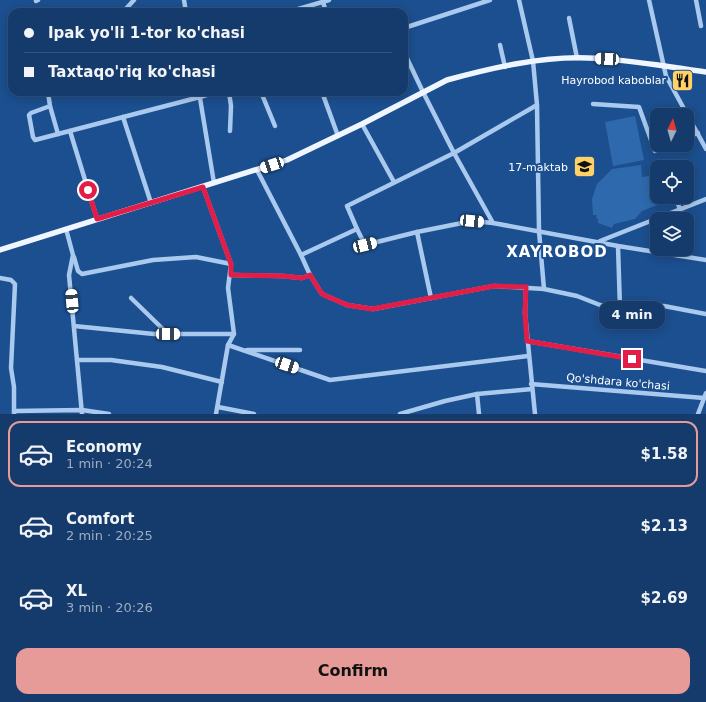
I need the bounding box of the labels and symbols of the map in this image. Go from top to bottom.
car [595,52,619,66]
restaurant icon: Hayrobod kaboblar [669,67,695,93]
place label: Hayrobod kaboblar [561,74,666,87]
north arrow [650,108,694,152]
school or university icon: 17-maktab [571,154,597,180]
car [259,156,285,174]
place label: 17-maktab [508,161,568,174]
route start [79,181,97,199]
car [460,214,484,228]
car [352,236,378,254]
district label: XAYROBOD [506,243,608,261]
car [65,289,79,313]
callout: 4 min [599,301,665,329]
car [156,328,180,340]
route end [623,350,641,368]
car [274,355,300,375]
street label: Qo'shdara ko'chasi [566,371,670,393]

